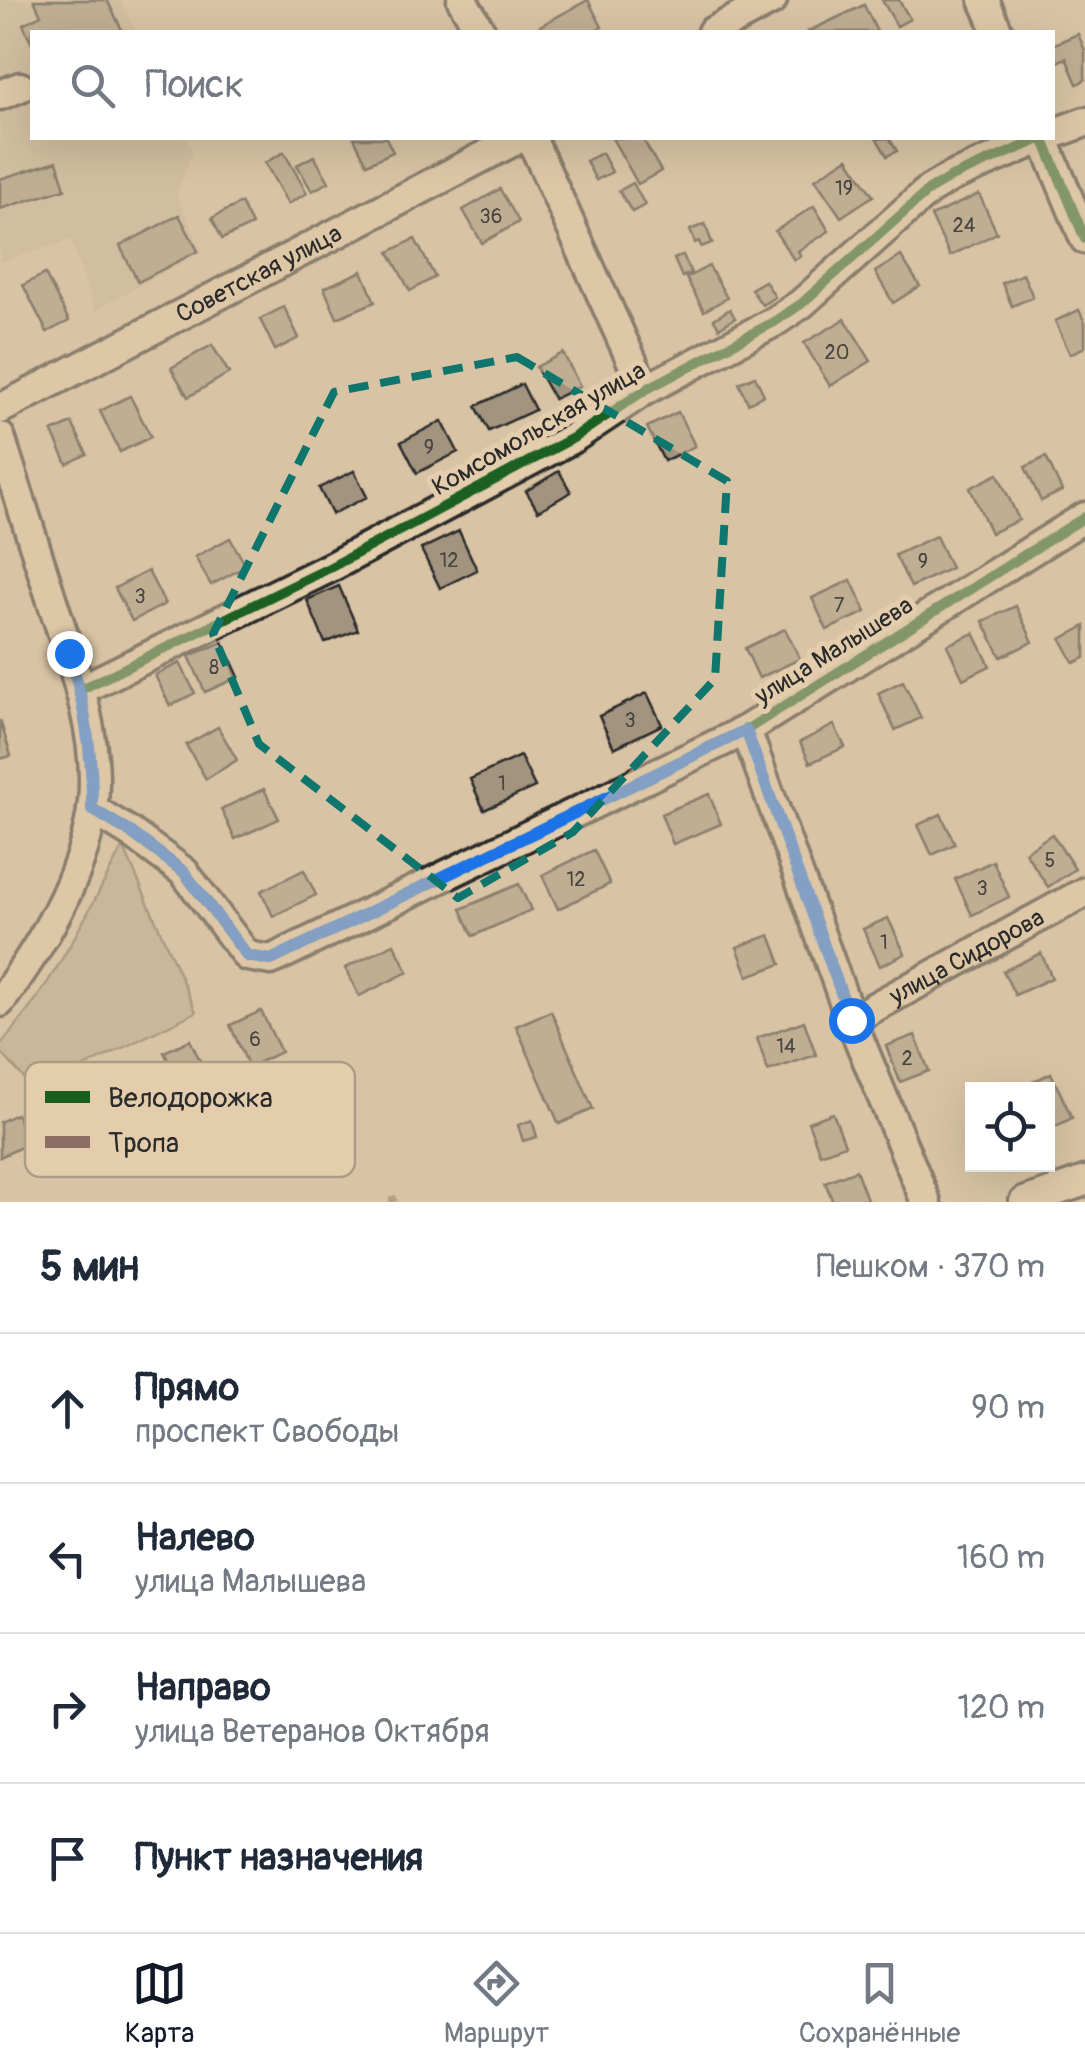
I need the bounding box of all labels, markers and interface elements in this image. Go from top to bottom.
search box [30,30,1055,140]
icon: search [65,58,120,113]
text: Поиск [145,61,244,109]
house number: 19 [835,176,853,201]
house number: 36 [480,204,502,229]
house number: 24 [953,213,976,238]
street label: Советская улица [171,218,347,330]
house number: 20 [825,340,849,365]
street label: Комсомольская улица [427,355,651,503]
house number: 9 [424,435,434,460]
house number: 12 [440,548,459,573]
house number: 9 [918,549,928,574]
house number: 3 [134,584,146,609]
street label: улица Малышева [748,590,919,712]
house number: 7 [834,593,845,618]
route end [47,631,93,677]
house number: 8 [209,655,219,680]
house number: 3 [624,708,636,733]
house number: 1 [498,771,506,796]
house number: 5 [1045,848,1055,873]
house number: 12 [567,867,586,892]
house number: 3 [976,876,988,901]
street label: улица Сидорова [883,902,1050,1012]
house number: 1 [880,930,888,955]
route start [829,998,875,1044]
house number: 6 [249,1027,261,1052]
house number: 14 [776,1034,796,1059]
house number: 2 [901,1046,913,1071]
legend [25,1062,355,1177]
text: Велодорожка [108,1081,273,1116]
map controls [965,1082,1055,1172]
button: locate [965,1082,1055,1172]
text: Тропа [108,1126,179,1161]
text: 5 мин [40,1241,139,1293]
text: Пешком · 370 m [816,1247,1045,1287]
text: Прямо [135,1364,239,1412]
icon: ahead [40,1381,95,1436]
text: 90 m [971,1388,1045,1428]
text: проспект Свободы [135,1412,399,1452]
text: Налево [135,1514,255,1562]
icon: left [40,1531,95,1586]
text: 160 m [957,1538,1045,1578]
text: улица Малышева [135,1562,366,1602]
text: Направо [135,1664,271,1712]
icon: right [40,1681,95,1736]
text: 120 m [957,1688,1045,1728]
text: улица Ветеранов Октября [135,1712,490,1752]
icon: arrive [40,1831,95,1886]
text: Пункт назначения [135,1834,423,1882]
tab: Карта [125,1956,194,2051]
tab: Маршрут [444,1956,549,2051]
tab: Сохранённые [799,1956,960,2051]

